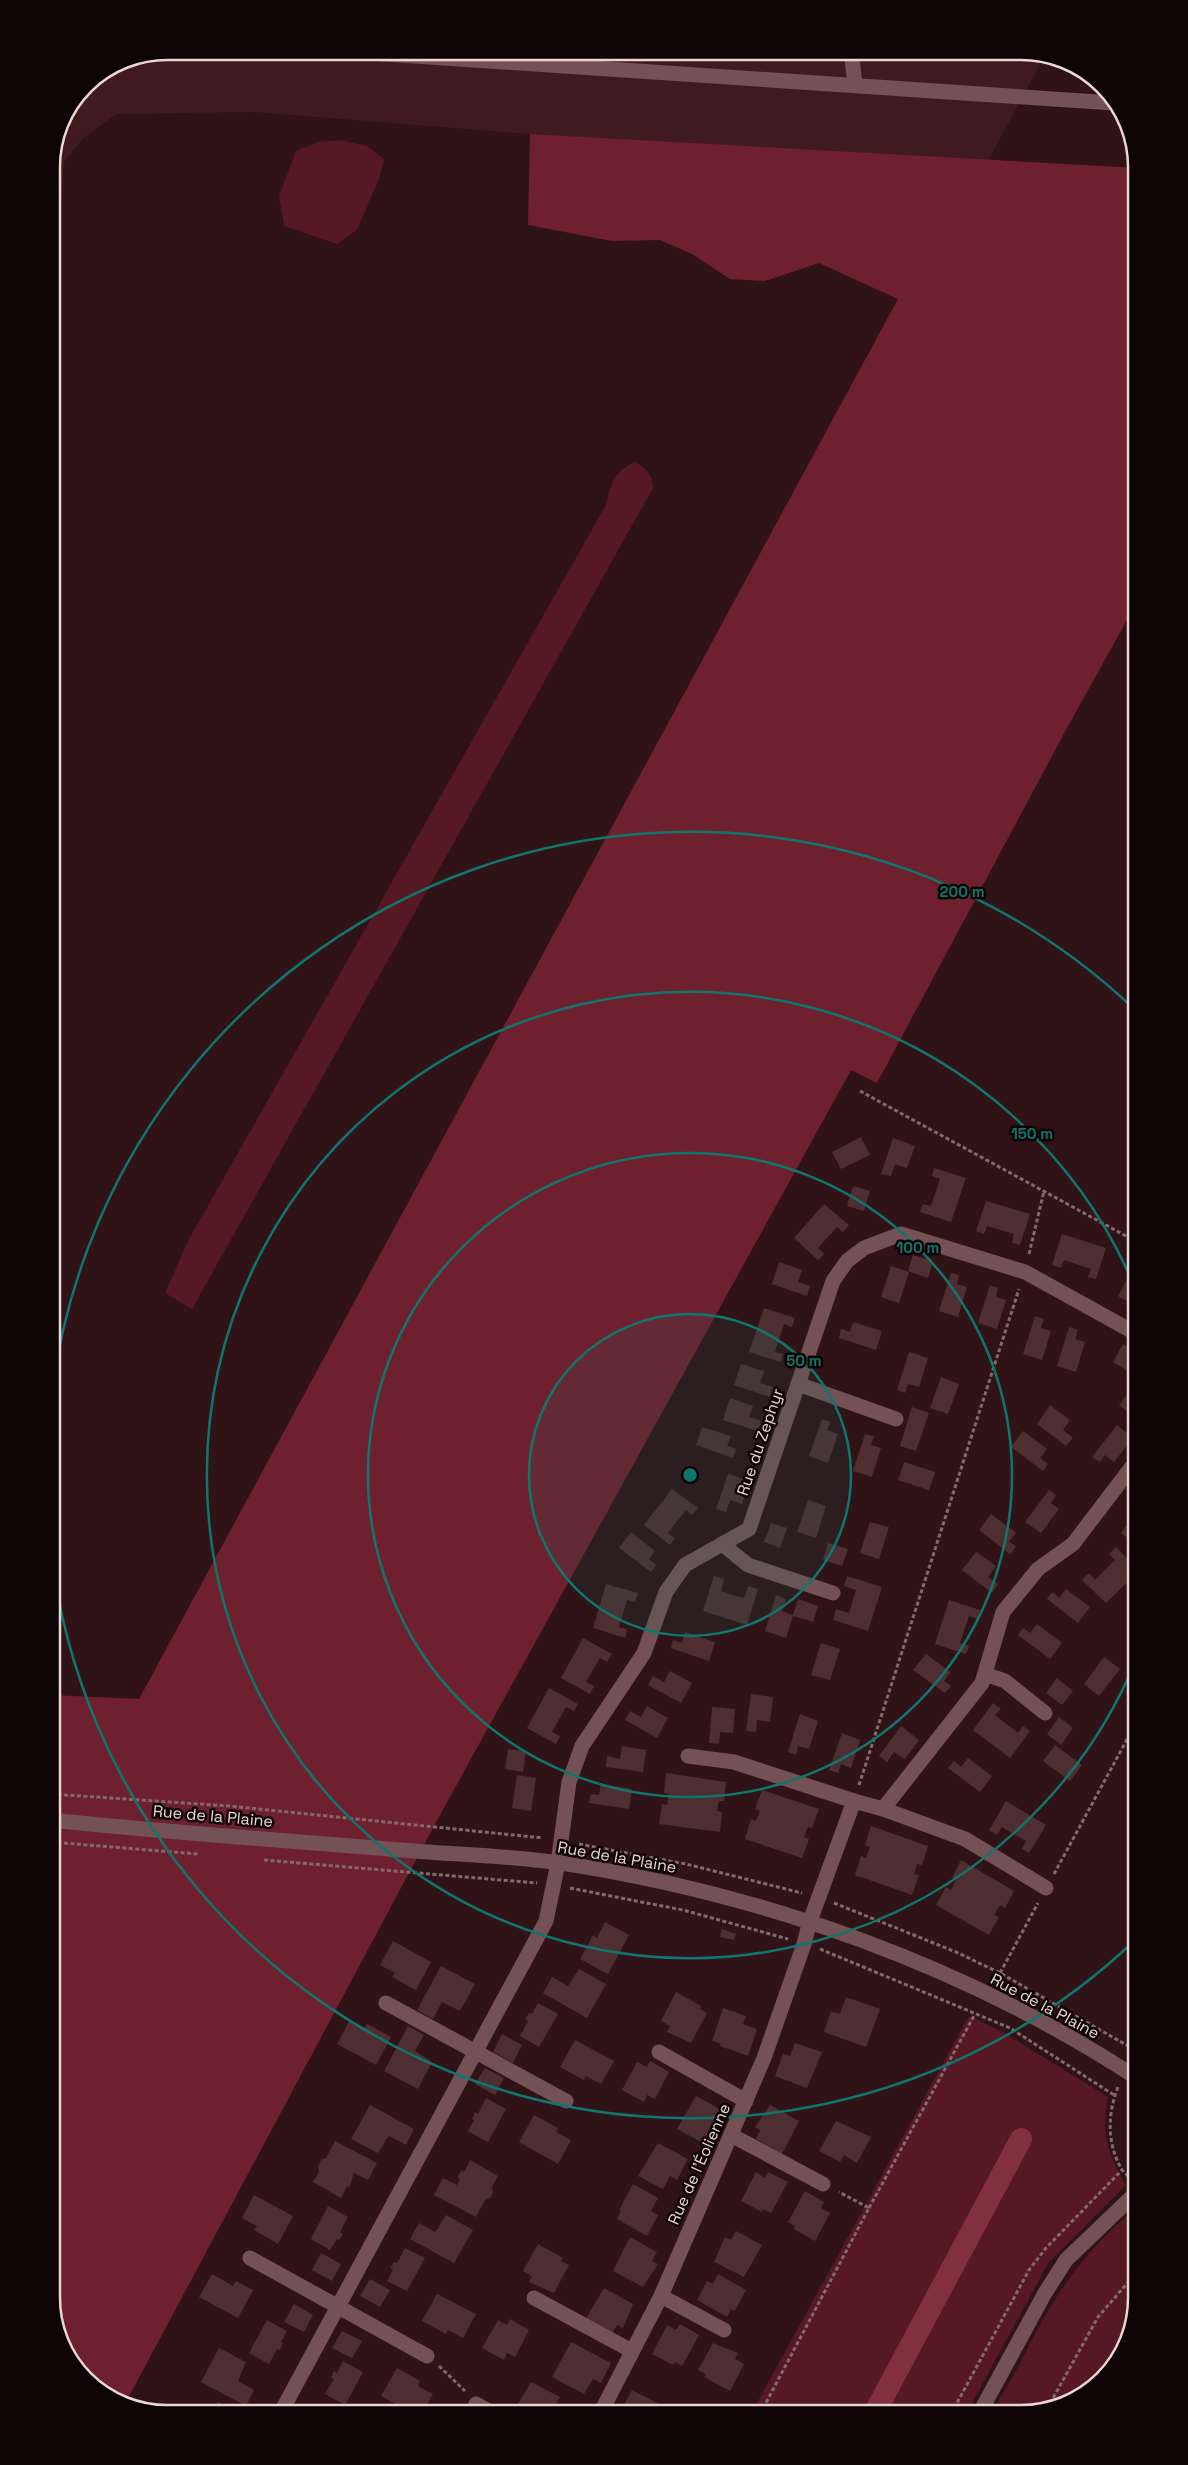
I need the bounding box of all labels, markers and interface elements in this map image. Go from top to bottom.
text: 200 m [940,882,984,901]
text: 150 m [1011,1124,1053,1143]
text: 100 m [897,1238,939,1257]
text: 50 m [786,1351,822,1370]
street label: Rue du Zephyr [732,1386,788,1498]
centre of rings [681,1466,699,1484]
street label: Rue de la Plaine [152,1800,274,1832]
street label: Rue de la Plaine [556,1836,678,1878]
street label: Rue de la Plaine [987,1968,1103,2044]
street label: Rue de l'Éolienne [663,2100,735,2228]

